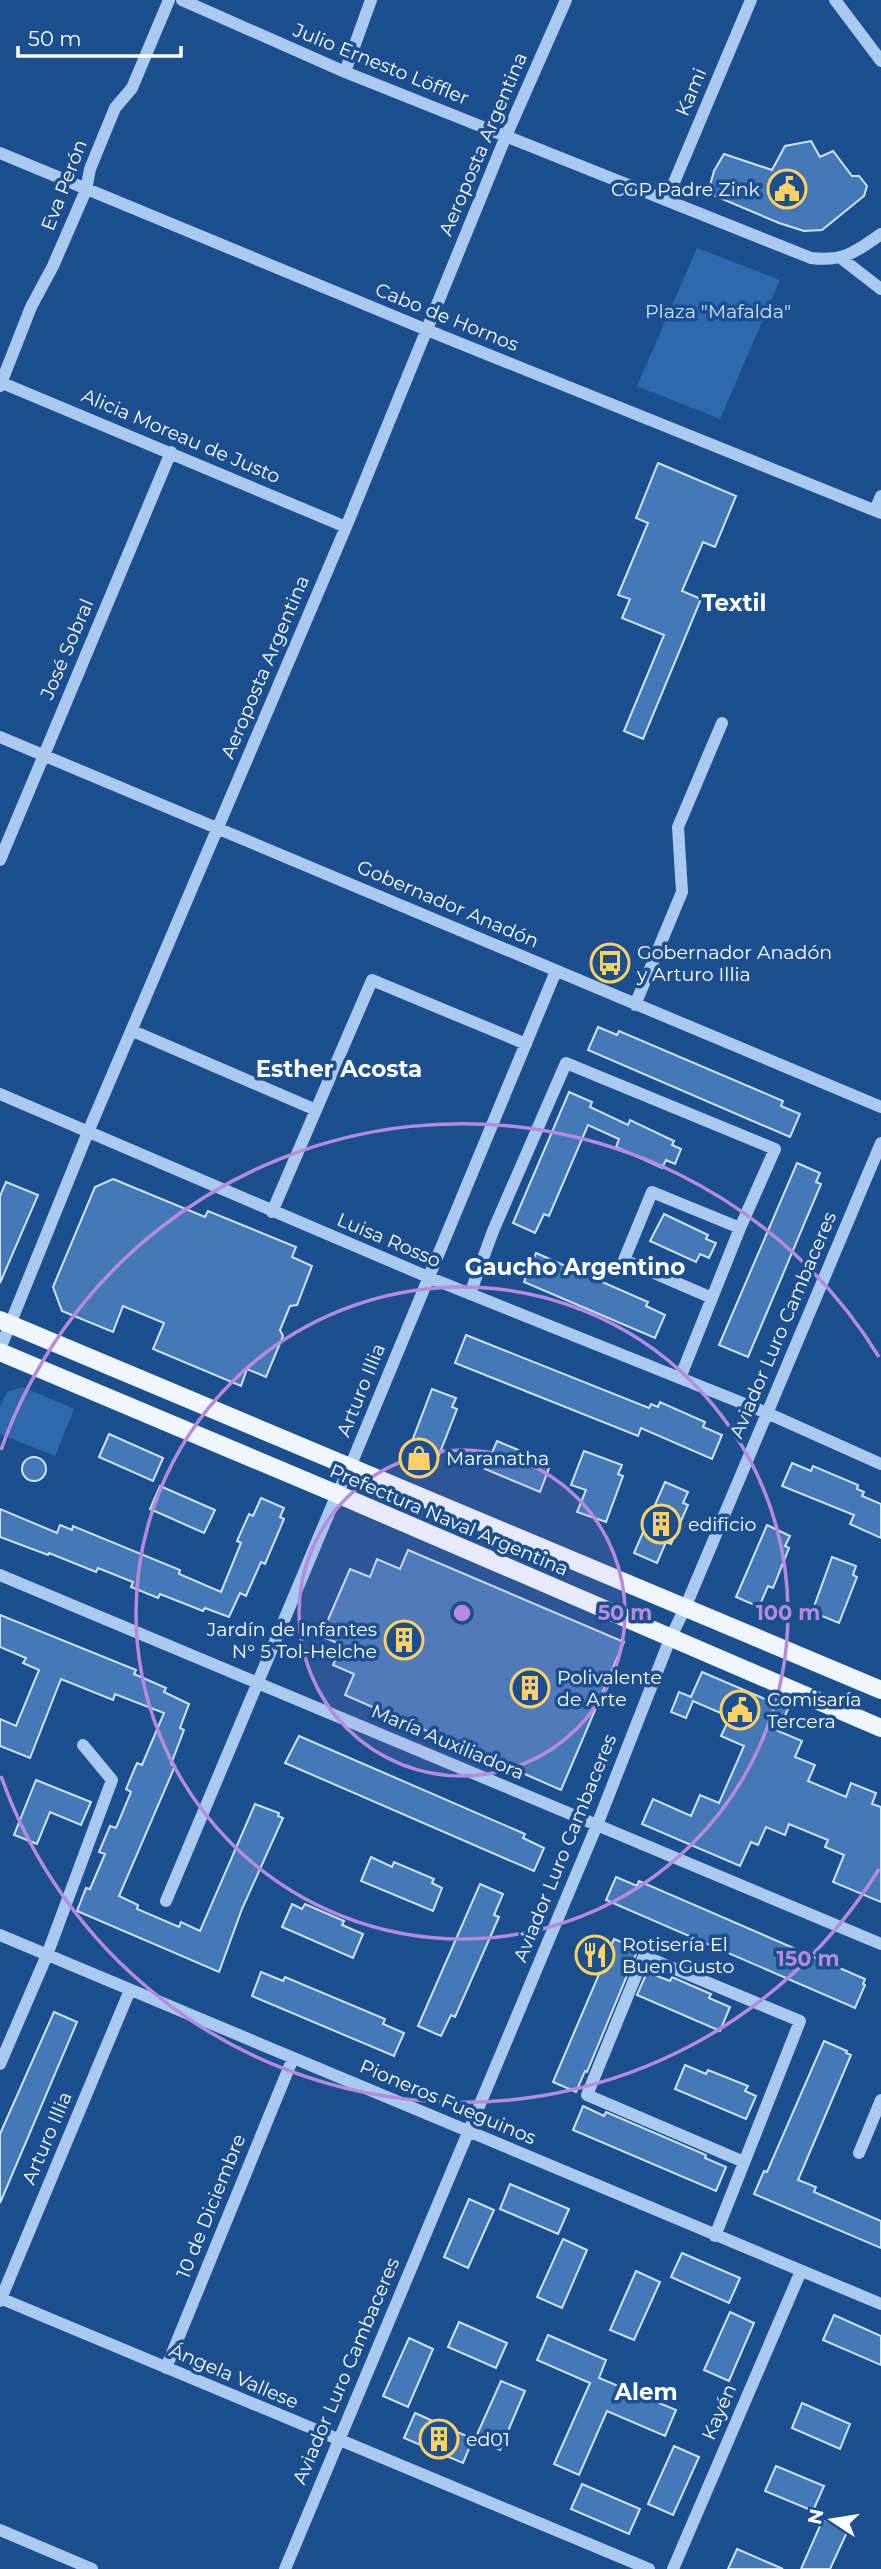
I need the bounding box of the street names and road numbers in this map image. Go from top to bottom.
street label: Julio Ernesto Löffler [289,18,472,110]
street label: Aeroposta Argentina [434,49,532,239]
street label: Kami [671,65,711,119]
street label: Eva Perón [36,136,92,234]
street label: Cabo de Hornos [372,278,522,356]
street label: Alicia Moreau de Justo [78,384,284,488]
street label: Aeroposta Argentina [216,572,314,762]
street label: José Sobral [35,595,98,704]
street label: Gobernador Anadón [354,855,542,953]
street label: Luisa Rosso [334,1208,444,1272]
street label: Aviador Luro Cambaceres [725,1208,841,1442]
street label: Arturo Illia [332,1340,390,1440]
street label: Prefectura Naval Argentina [326,1459,572,1581]
street label: María Auxiliadora [368,1699,528,1785]
street label: Aviador Luro Cambaceres [509,1731,621,1965]
street label: Pioneros Fueguinos [356,2054,540,2150]
street label: Arturo Illia [17,2088,77,2188]
street label: 10 de Diciembre [172,2130,250,2282]
street label: Aviador Luro Cambaceres [288,2254,404,2488]
street label: Ángela Vallese [166,2338,302,2414]
street label: Kayén [697,2381,741,2443]

